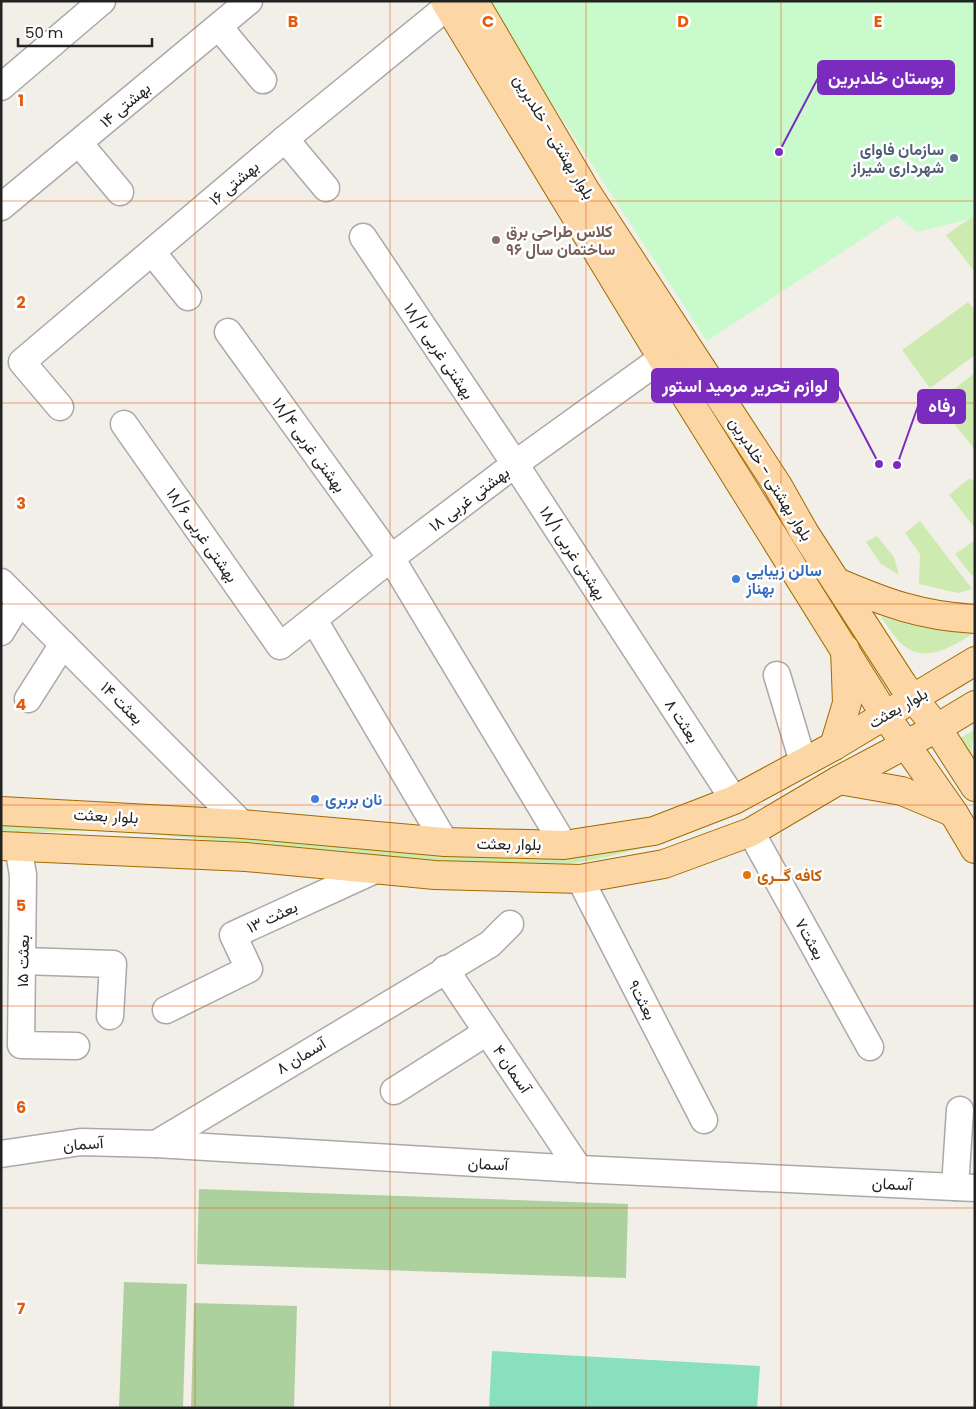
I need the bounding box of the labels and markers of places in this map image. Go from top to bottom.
callout: بوستان خلدبرین [818,61,954,94]
place label: سازمان فاوای شهرداری شیراز [850,138,944,179]
marker: سازمان فاوای شهرداری شیراز [948,152,960,164]
place label: کلاس طراحی برق ساختمان سال ۹۶ [506,220,615,261]
marker: کلاس طراحی برق ساختمان سال ۹۶ [490,234,502,246]
callout: لوازم تحریر مرمید استور [652,369,838,402]
callout: رفاه [918,390,965,423]
place label: سالن زیبایی بهناز [745,559,822,600]
marker: سالن زیبایی بهناز [730,573,742,585]
place label: نان بربری [325,788,383,811]
marker: نان بربری [309,793,321,805]
place label: کافه گــری [757,864,822,887]
marker: کافه گــری [741,869,753,881]

